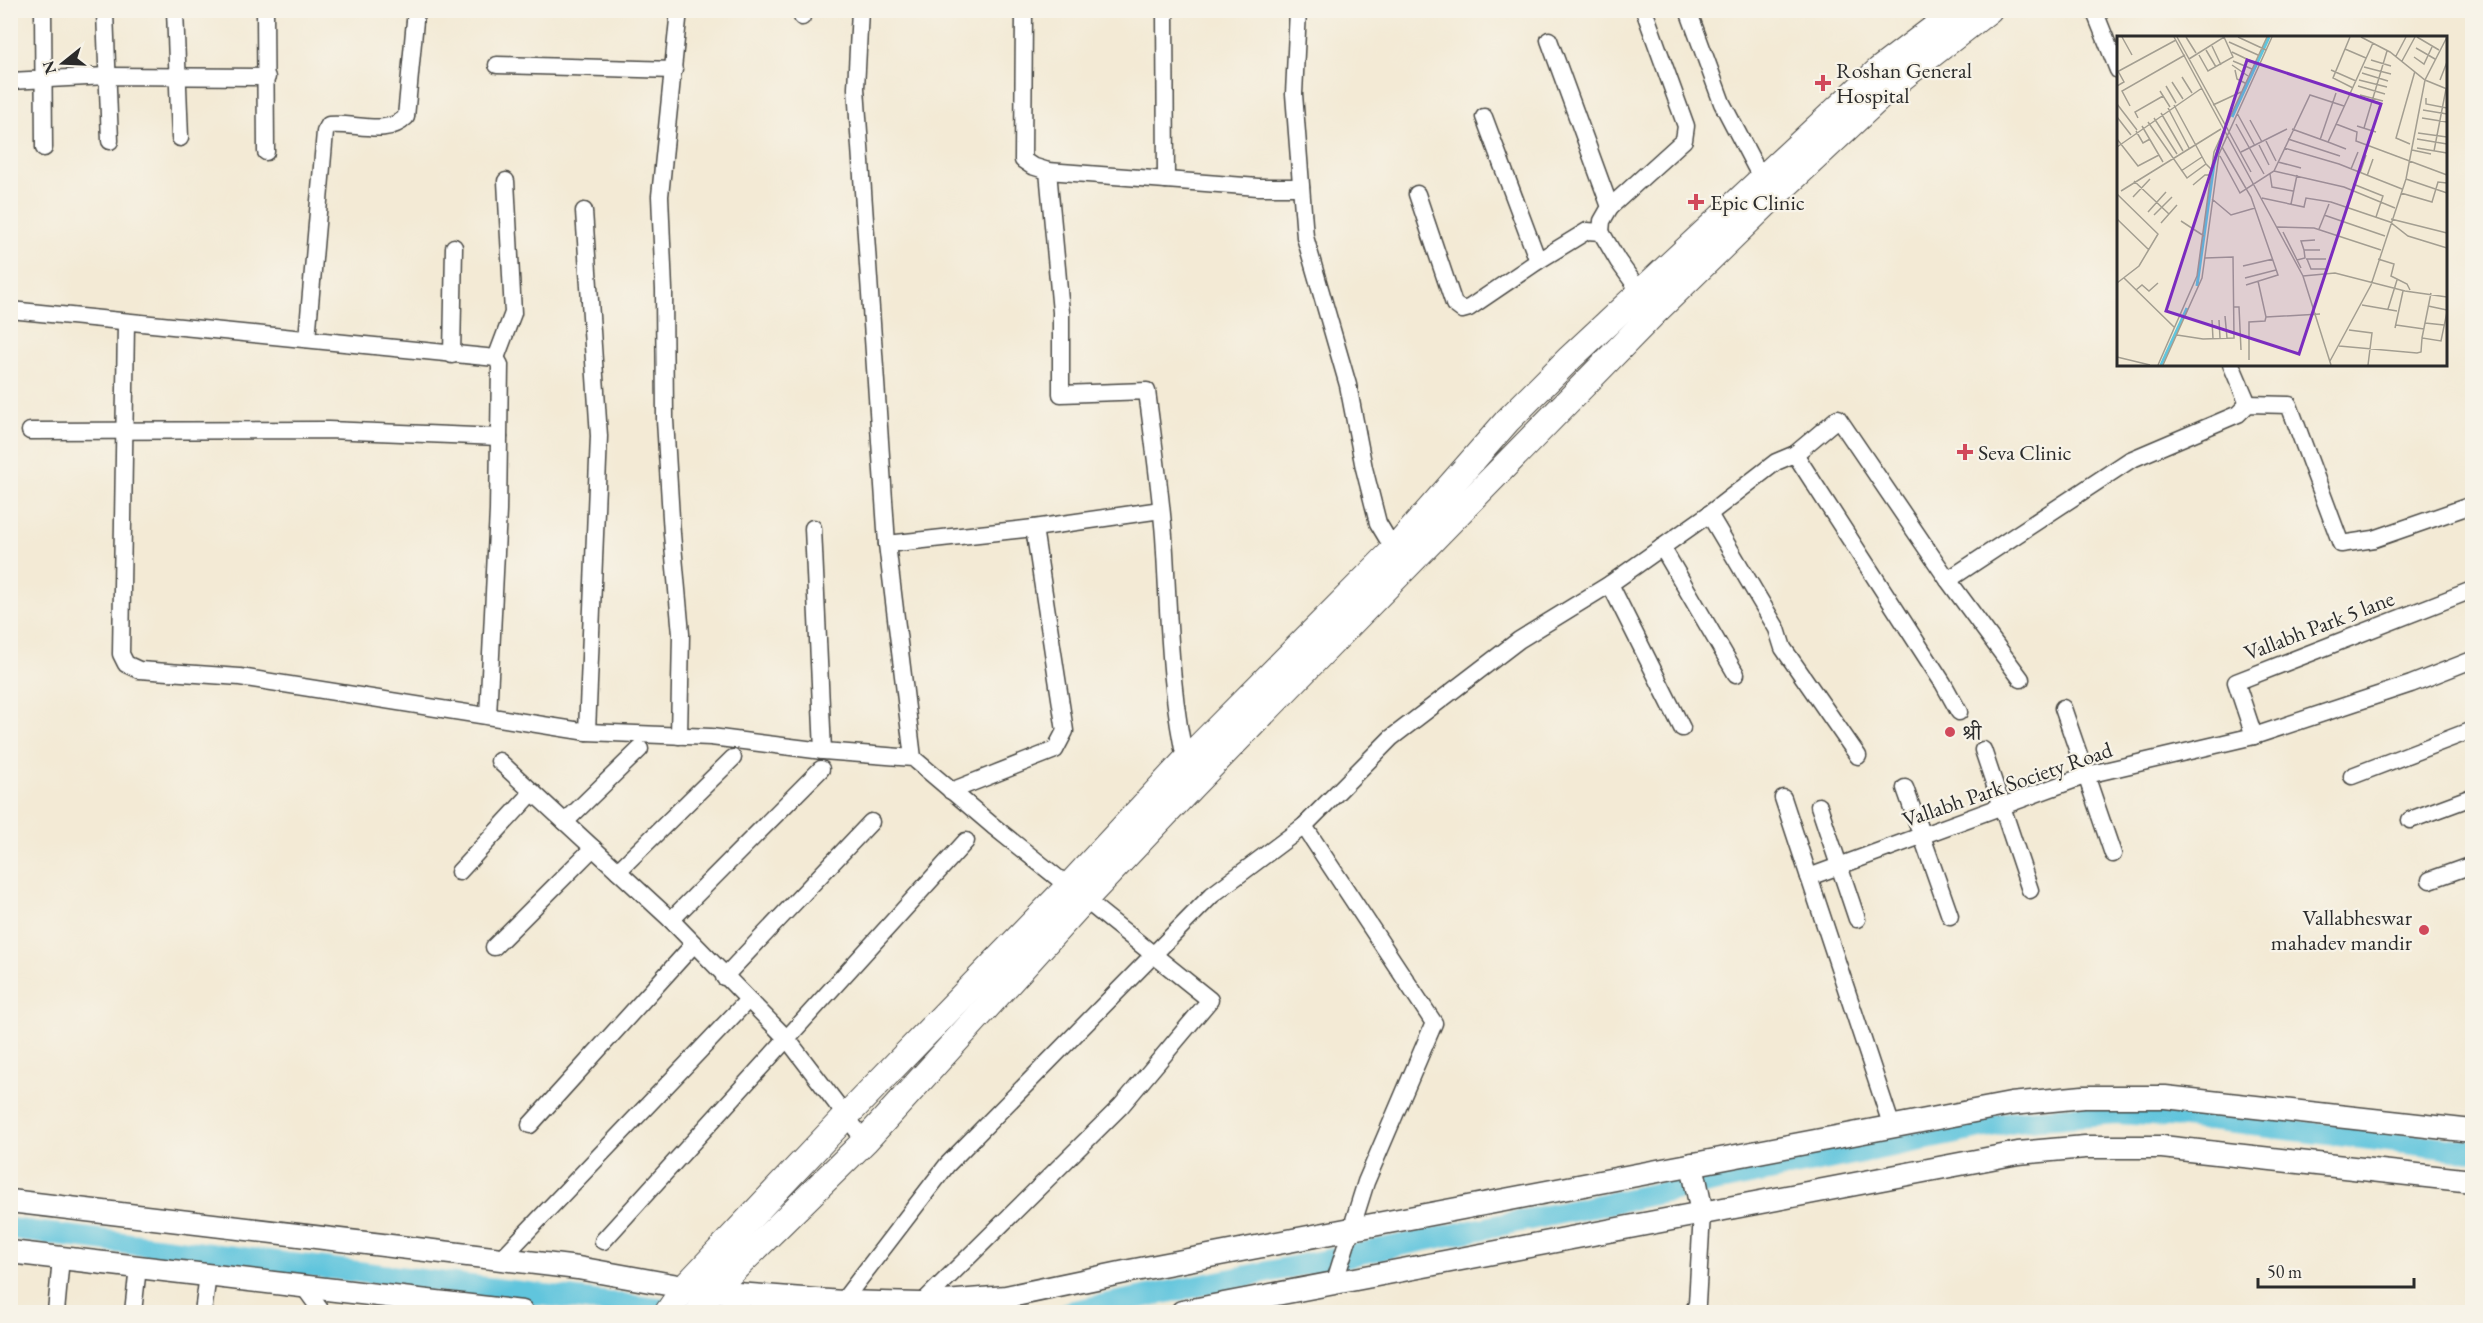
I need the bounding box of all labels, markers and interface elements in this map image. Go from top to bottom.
north arrow [33,33,93,93]
inset map [2117,36,2447,366]
place label: Roshan General Hospital [1836,56,1972,110]
text: N [37,58,61,77]
marker: Roshan General Hospital [1814,74,1832,92]
place label: Epic Clinic [1710,188,1805,217]
marker: Epic Clinic [1687,193,1705,211]
place label: Seva Clinic [1978,438,2072,467]
marker: Seva Clinic [1956,443,1974,461]
street label: Vallabh Park 5 lane [2240,583,2399,667]
place label: श्री [1962,718,1983,747]
marker: श्री [1943,725,1957,739]
street label: Vallabh Park Society Road [1898,735,2117,834]
place label: Vallabheswar mahadev mandir [2271,903,2413,957]
marker: Vallabheswar mahadev mandir [2417,923,2431,937]
scale bar [2258,1251,2414,1289]
text: 50 m [2267,1260,2302,1283]

